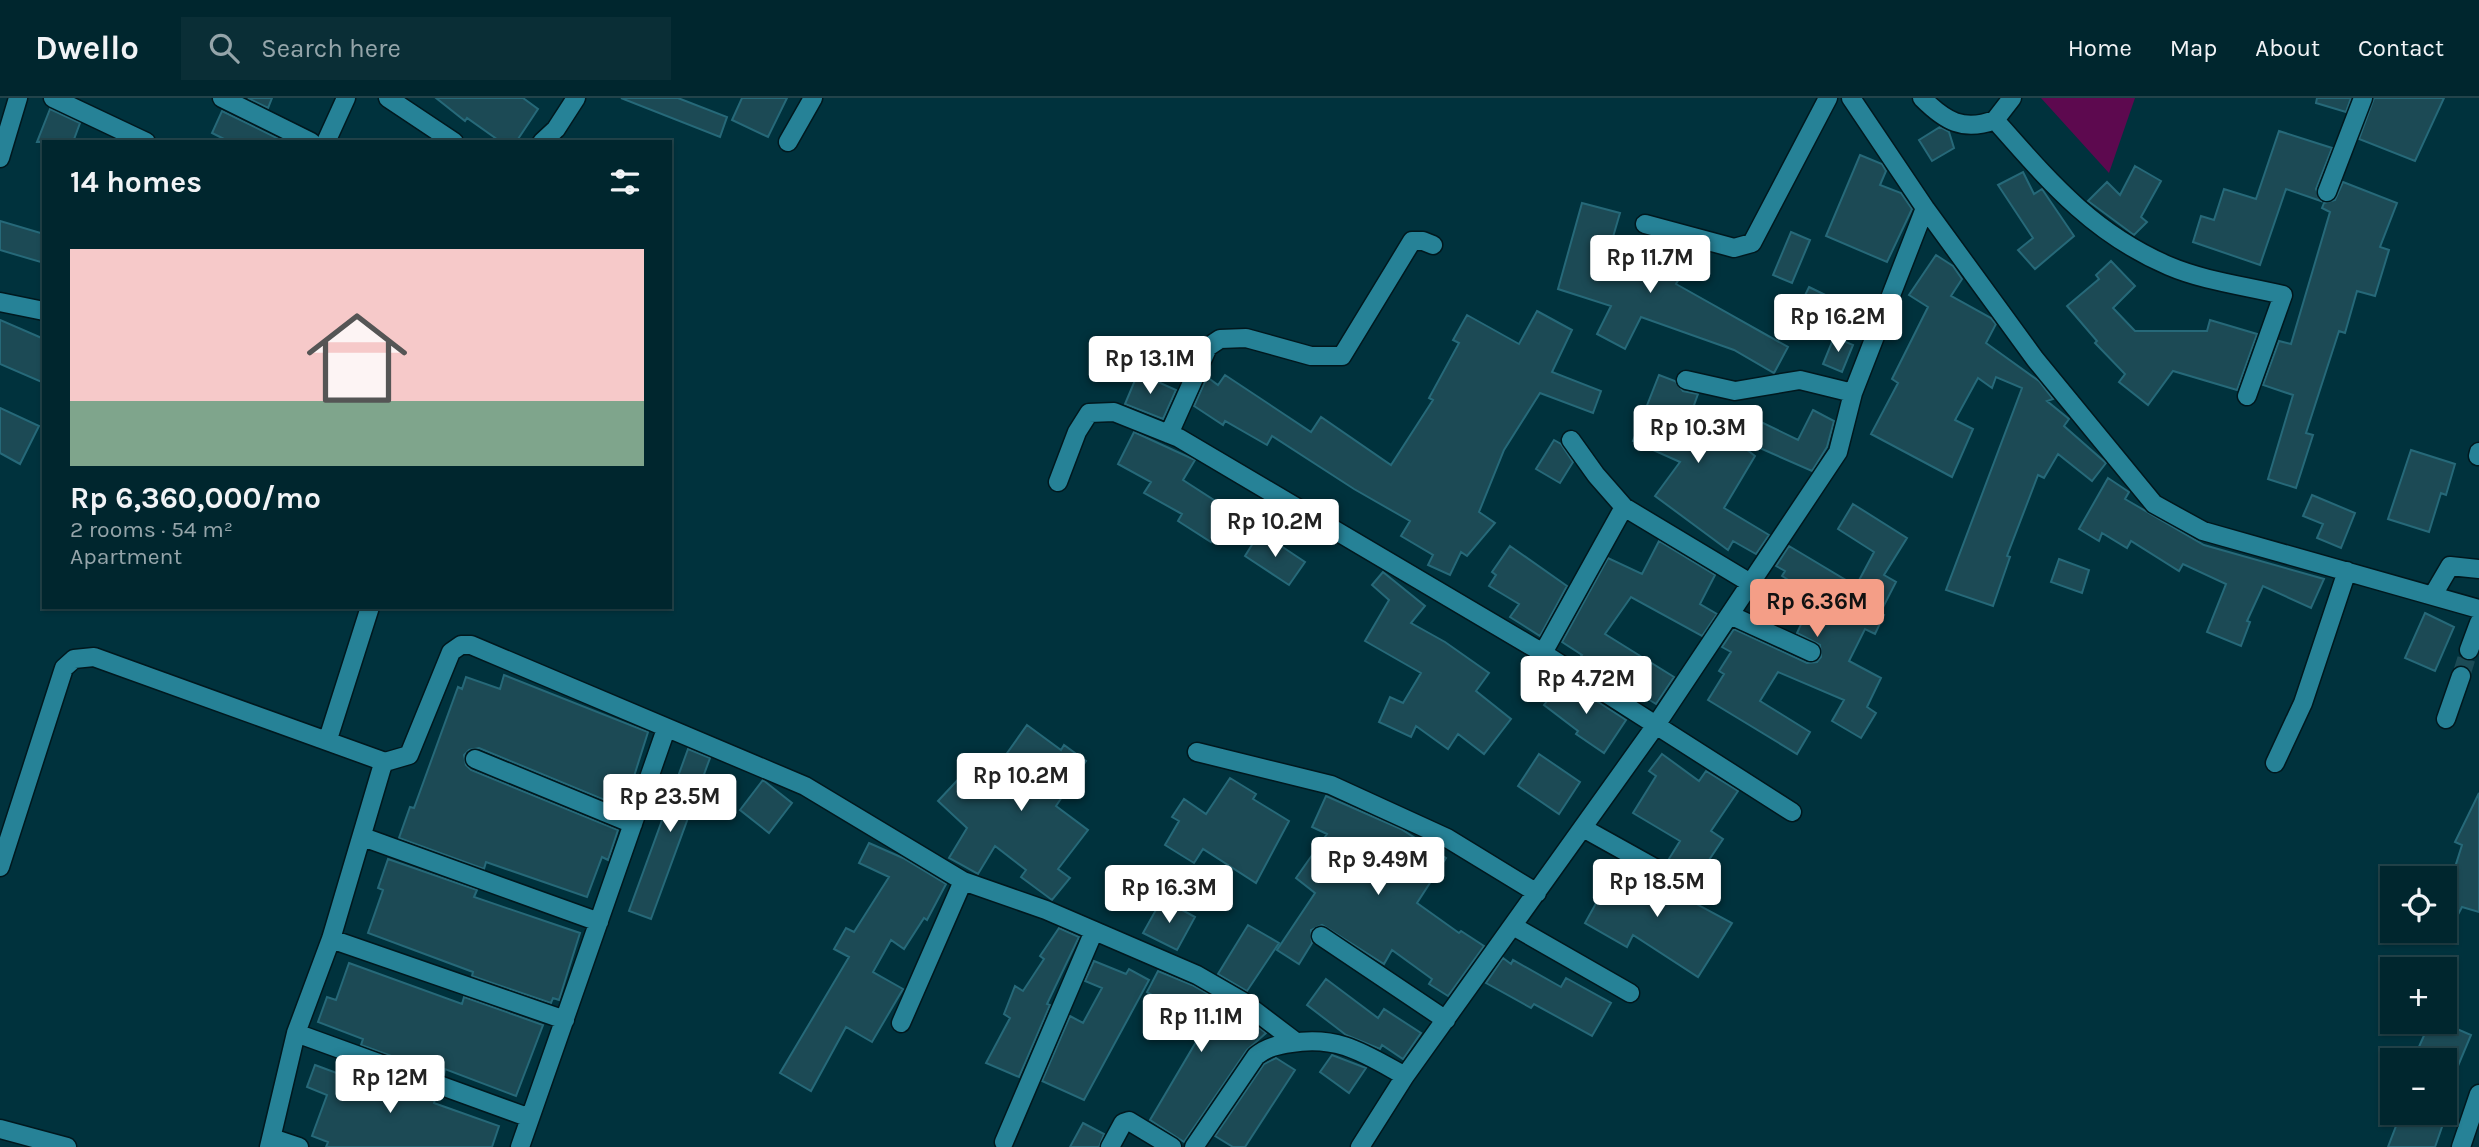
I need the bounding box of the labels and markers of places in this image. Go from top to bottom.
pin: Rp 11.7M [1578,236,1722,295]
pin: Rp 16.2M [1766,294,1910,354]
pin: Rp 13.1M [1078,336,1222,396]
pin: Rp 10.3M [1626,406,1770,465]
pin: Rp 10.2M [1203,500,1347,559]
pin: Rp 6.36M [1745,580,1889,639]
pin: Rp 4.72M [1514,656,1658,716]
pin: Rp 10.2M [949,754,1093,813]
pin: Rp 23.5M [598,774,742,834]
pin: Rp 9.49M [1306,838,1450,897]
pin: Rp 18.5M [1585,860,1729,919]
pin: Rp 16.3M [1097,866,1241,925]
pin: Rp 11.1M [1129,995,1273,1054]
pin: Rp 12M [333,1056,447,1115]

